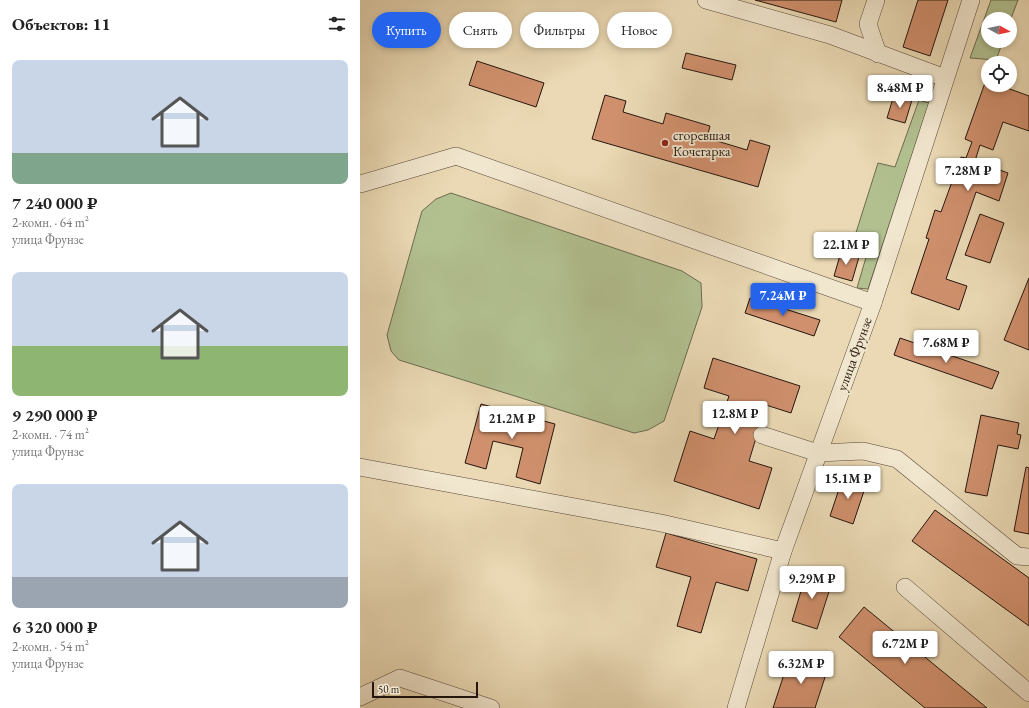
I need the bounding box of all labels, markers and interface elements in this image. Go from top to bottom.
chip: Купить [372,12,441,48]
chip: Снять [449,12,512,48]
chip: Фильтры [520,12,599,48]
chip: Новое [607,12,672,48]
north arrow [981,12,1017,48]
map controls [981,12,1017,92]
text: Объектов: 11 [12,13,111,35]
icon: filters [326,13,348,35]
button: locate [981,56,1017,92]
pin: 8.48M ₽ [863,75,937,109]
text: 8.48M ₽ [877,79,923,96]
icon: home [144,86,216,158]
place label: сгоревшая Кочегарка [673,126,731,160]
marker: сгоревшая Кочегарка [660,138,670,148]
pin: 7.28M ₽ [931,158,1005,192]
text: 7.28M ₽ [945,162,991,179]
text: 7 240 000 ₽ [12,192,98,214]
text: 2-комн. · 64 m² [12,214,89,231]
text: улица Фрунзе [12,231,84,248]
pin: 22.1M ₽ [809,232,883,266]
text: 22.1M ₽ [823,236,869,253]
pin: 7.24M ₽ [746,283,820,317]
text: 7.24M ₽ [760,287,806,304]
icon: home [144,298,216,370]
street label: улица Фрунзе [832,314,876,393]
pin: 7.68M ₽ [909,330,983,364]
text: 7.68M ₽ [923,334,969,351]
pin: 12.8M ₽ [698,401,772,435]
text: 9 290 000 ₽ [12,404,98,426]
text: 12.8M ₽ [712,405,758,422]
pin: 21.2M ₽ [475,406,549,440]
text: 21.2M ₽ [489,410,535,427]
text: 2-комн. · 74 m² [12,426,89,443]
text: улица Фрунзе [12,443,84,460]
pin: 15.1M ₽ [811,466,885,500]
text: 15.1M ₽ [825,470,871,487]
icon: home [144,510,216,582]
pin: 9.29M ₽ [775,566,849,600]
text: 9.29M ₽ [789,570,835,587]
text: 6 320 000 ₽ [12,616,98,638]
pin: 6.72M ₽ [868,631,942,665]
text: 6.72M ₽ [882,635,928,652]
text: 2-комн. · 54 m² [12,638,89,655]
pin: 6.32M ₽ [764,651,838,685]
text: улица Фрунзе [12,655,84,672]
text: 6.32M ₽ [778,655,824,672]
scale bar [372,680,478,699]
text: 50 m [378,682,399,696]

